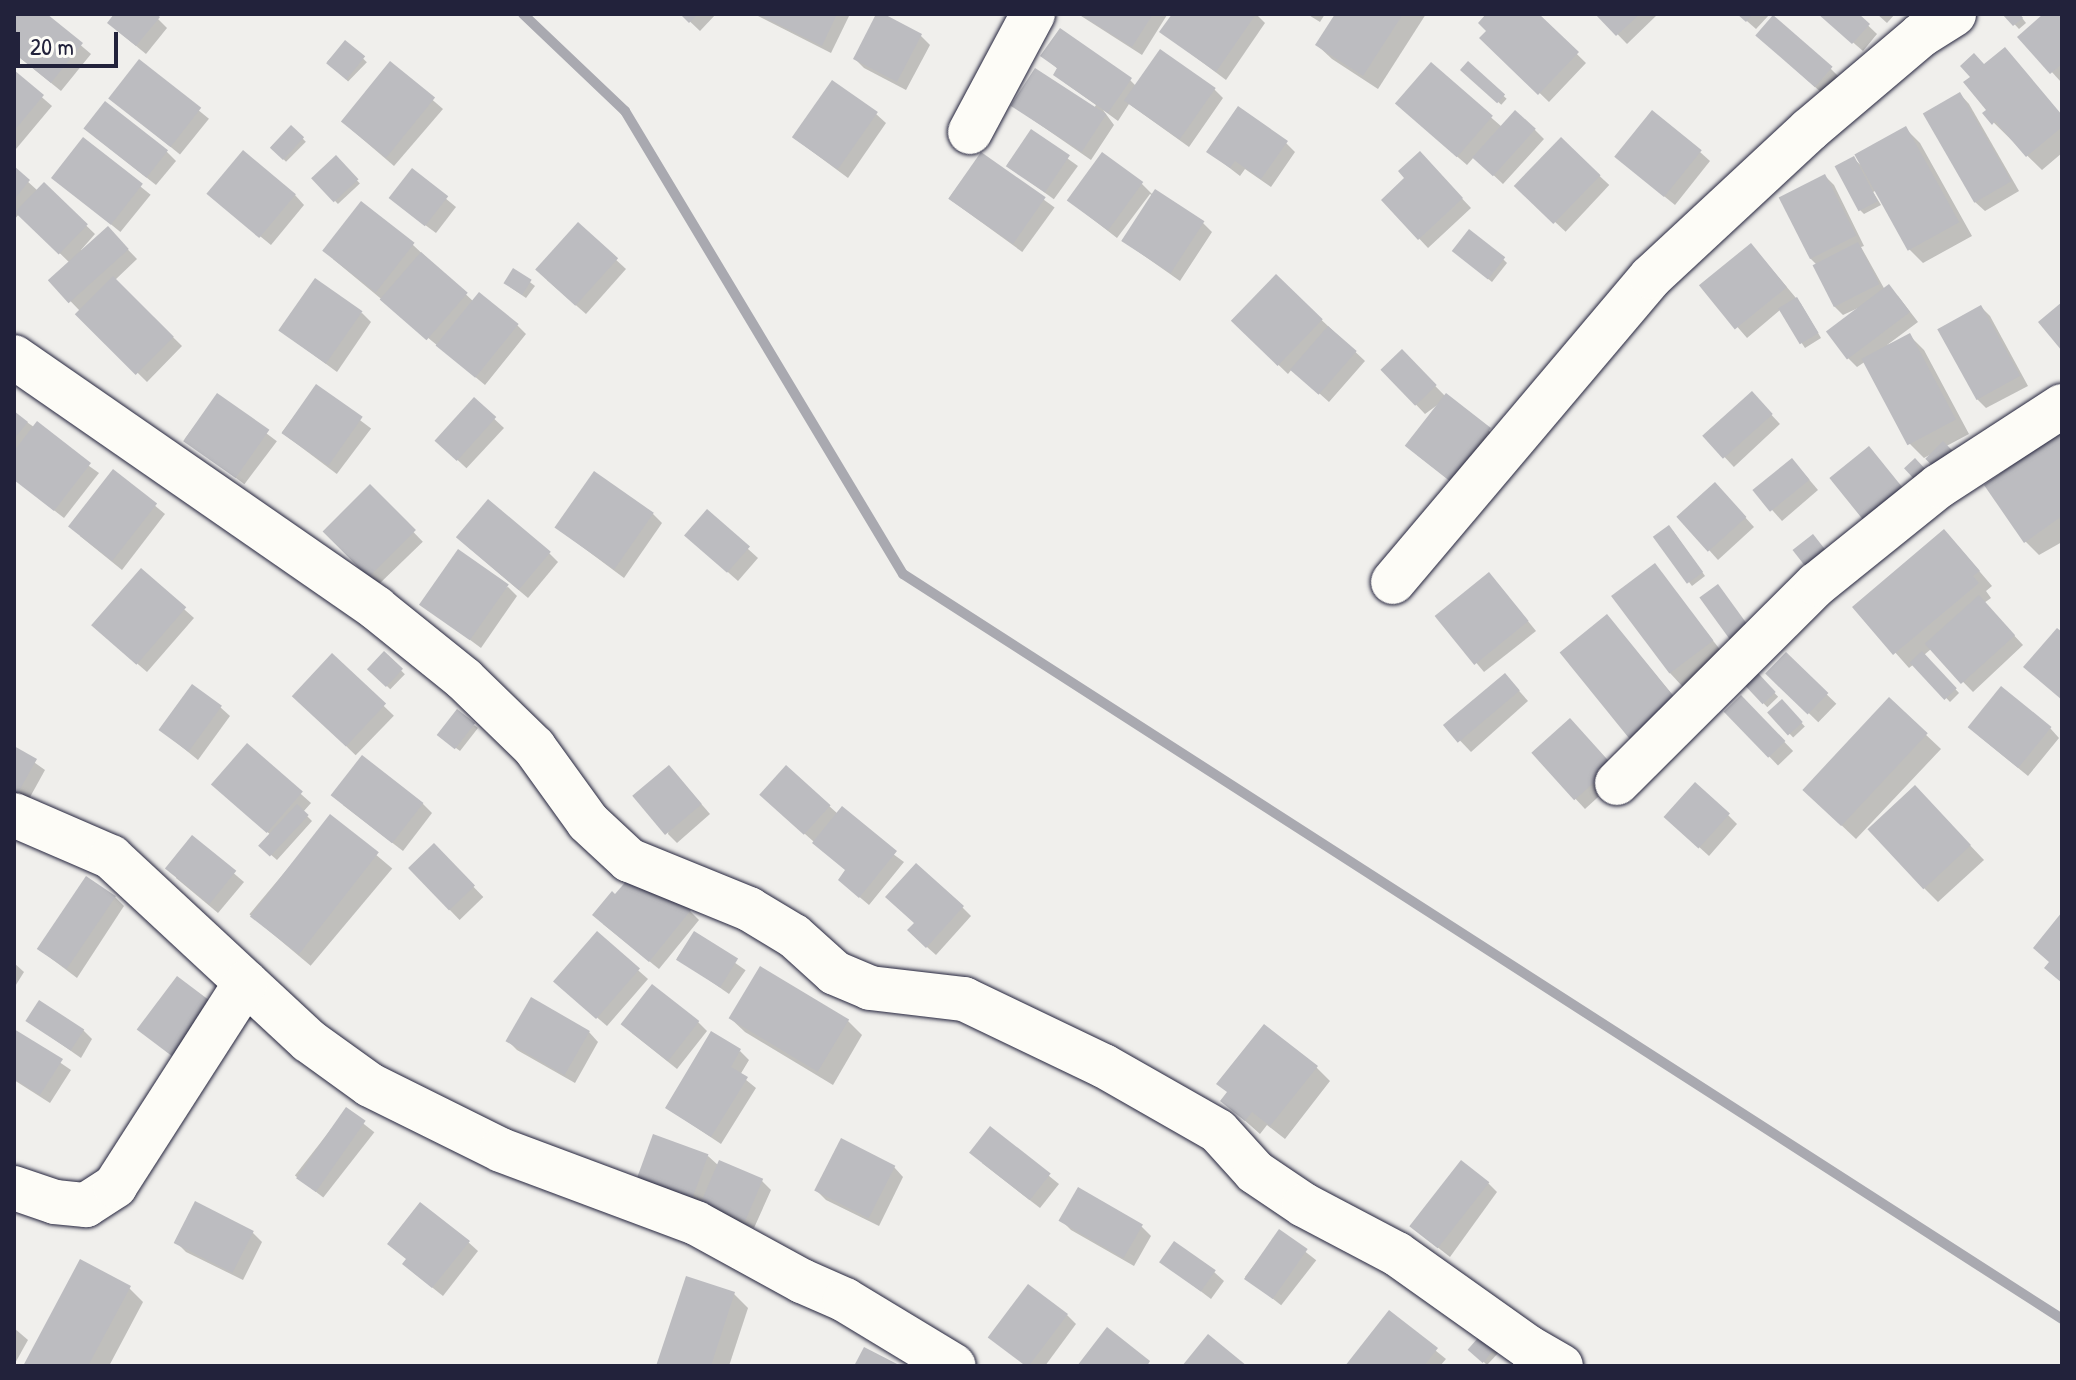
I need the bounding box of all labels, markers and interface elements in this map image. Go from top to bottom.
scale bar [20,16,122,66]
text: 20 m [30,30,74,62]

